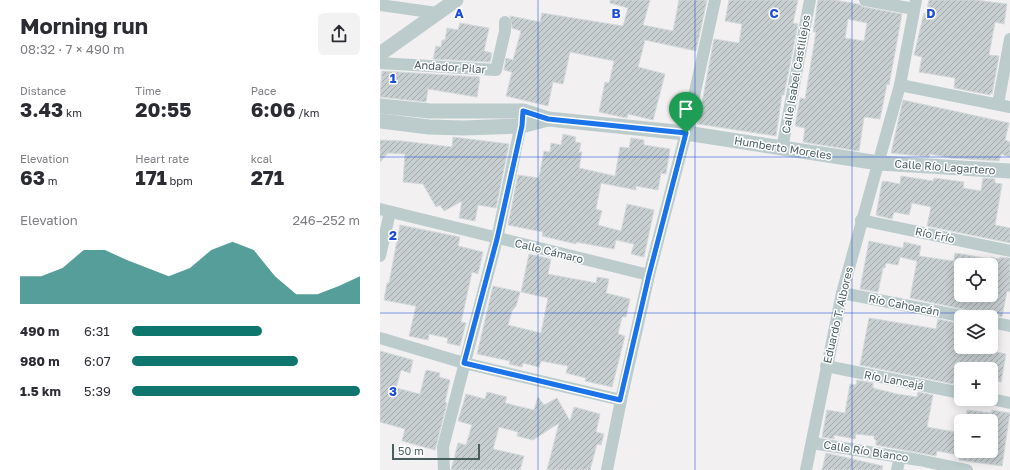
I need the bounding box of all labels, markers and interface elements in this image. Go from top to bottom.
text: A [454,5,464,21]
text: B [611,5,621,21]
text: C [769,5,779,21]
text: D [926,5,936,21]
text: Morning run [20,12,148,39]
button: share [318,13,360,55]
street label: Calle Isabel Castillejos [779,13,812,134]
text: 08:32 · 7 × 490 m [20,41,125,57]
street label: Andador Pilar [414,58,487,76]
text: 1 [390,70,397,86]
text: Distance [20,84,66,97]
text: Time [135,84,161,97]
text: Pace [251,84,276,97]
pin [669,92,703,133]
text: 3.43 [20,97,63,121]
text: 20:55 [135,97,191,121]
text: 6:06 [251,97,295,121]
icon: arrive [675,98,697,120]
text: km [63,106,82,119]
text: /km [295,106,319,119]
street label: Humberto Moreles [733,133,833,162]
text: Elevation [20,152,69,165]
text: Heart rate [135,152,189,165]
text: kcal [251,152,272,165]
street label: Calle Río Lagartero [894,156,996,177]
text: 63 [20,165,45,189]
text: 171 [135,165,167,189]
text: 271 [251,165,284,189]
text: m [45,174,57,187]
text: bpm [167,174,193,187]
text: Elevation [20,212,78,228]
text: 246–252 m [292,212,360,228]
street label: Río Frío [914,224,956,245]
text: 2 [389,227,397,243]
street label: Calle Cámaro [513,236,585,265]
map controls [954,258,998,458]
button: locate [954,258,998,302]
street label: Eduardo T. Albores [820,265,855,364]
street label: Río Cahoacán [868,291,941,318]
button: layers [954,310,998,354]
text: 490 m [20,323,59,339]
text: 6:31 [84,323,110,339]
text: 980 m [20,353,60,369]
text: 6:07 [84,353,111,369]
button: + [954,362,998,406]
street label: Río Lancajá [863,367,925,392]
text: 1.5 km [20,383,61,399]
text: 5:39 [84,383,111,399]
text: 3 [389,383,397,399]
button: − [954,414,998,458]
street label: Calle Río Blanco [823,437,910,464]
scale bar [392,442,480,461]
text: 50 m [398,444,424,457]

